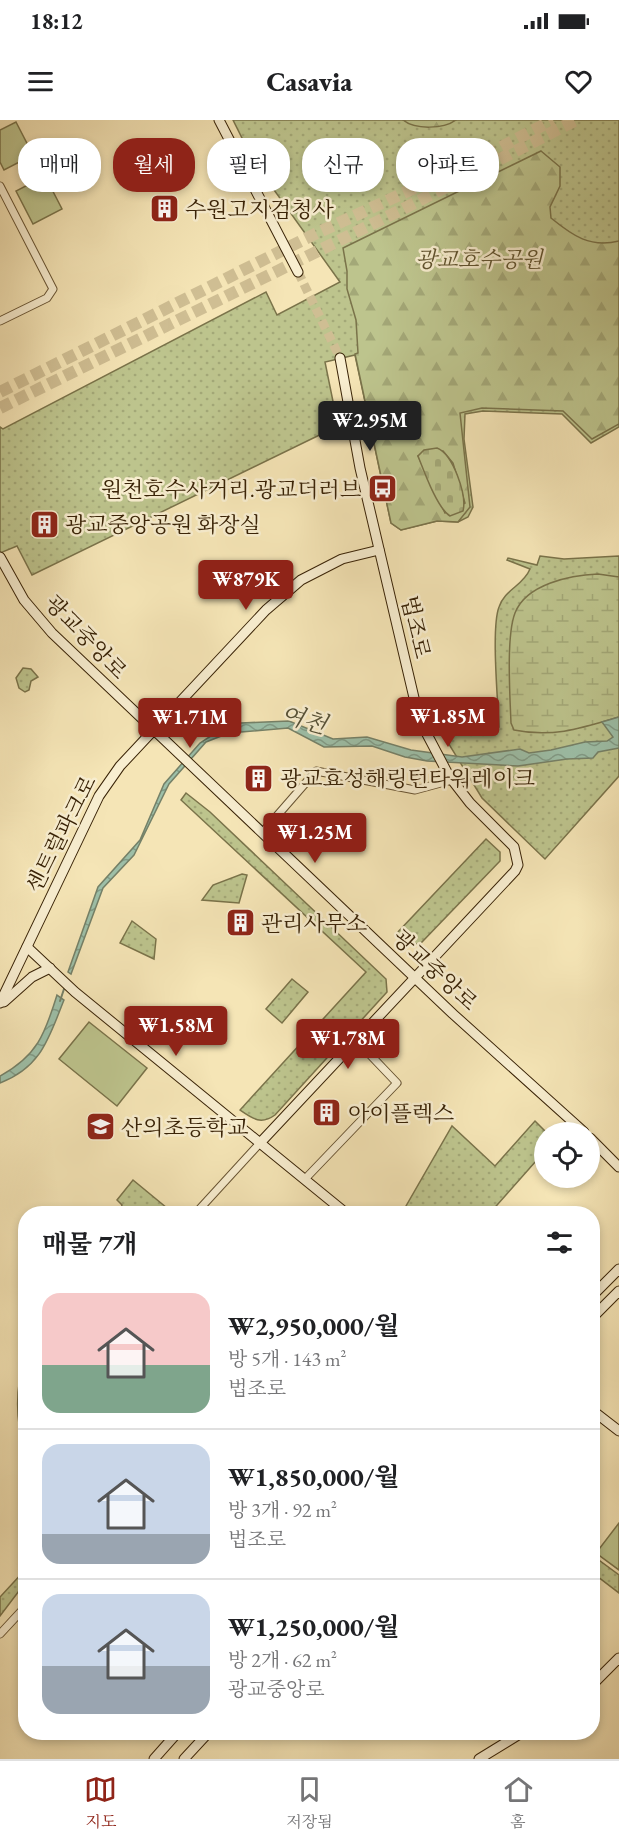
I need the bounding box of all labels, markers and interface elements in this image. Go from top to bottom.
text: 18:12 [30,7,83,36]
text: Casavia [267,64,352,99]
icon: menu [24,65,57,98]
icon: heart [562,65,595,98]
chip: 매매 [18,138,101,192]
chip: 월세 [113,138,195,192]
chip: 필터 [207,138,290,192]
chip: 신규 [302,138,384,192]
chip: 아파트 [396,138,499,192]
building icon: 수원고지검청사 [148,193,180,225]
place label: 수원고지검청사 [185,195,335,224]
park label: 광교호수공원 [415,245,545,274]
pin: ₩2.95M [321,401,419,452]
text: ₩2.95M [332,407,408,433]
bus stop icon: 원천호수사거리.광교더러브 [366,473,398,505]
place label: 원천호수사거리.광교더러브 [101,475,361,504]
building icon: 광교중앙공원 화장실 [28,508,60,540]
place label: 광교중앙공원 화장실 [65,510,261,539]
pin: ₩879K [204,560,288,611]
text: ₩879K [212,566,280,592]
street label: 광교중앙로 [39,589,133,685]
street label: 법조로 [395,593,437,661]
pin: ₩1.85M [399,697,497,748]
pin: ₩1.71M [141,698,239,749]
water label: 여천 [277,698,332,741]
text: ₩1.85M [410,703,486,729]
text: ₩1.71M [152,704,228,730]
building icon: 광교효성해링턴타워레이크 [243,762,275,794]
place label: 광교효성해링턴타워레이크 [280,764,535,793]
street label: 센트럴파크로 [19,771,103,897]
pin: ₩1.25M [266,813,364,864]
text: ₩1.25M [277,819,353,845]
building icon: 관리사무소 [224,907,256,939]
place label: 관리사무소 [261,909,367,938]
street label: 광교중앙로 [386,923,484,1017]
pin: ₩1.58M [127,1006,225,1057]
text: ₩1.58M [138,1012,214,1038]
pin: ₩1.78M [299,1019,397,1070]
text: ₩1.78M [310,1025,386,1051]
building icon: 아이플렉스 [311,1097,343,1129]
place label: 아이플렉스 [348,1099,454,1128]
school or university icon: 산의초등학교 [84,1111,116,1143]
place label: 산의초등학교 [121,1113,249,1142]
map controls [534,1122,600,1188]
button: locate [534,1122,600,1188]
icon: filters [543,1226,576,1259]
text: 매물 7개 [42,1227,137,1261]
text: ₩2,950,000/월 [228,1309,399,1343]
icon: home [90,1317,162,1389]
text: 방 5개 · 143 m² [228,1346,347,1372]
text: 법조로 [228,1375,286,1401]
text: ₩1,850,000/월 [228,1460,399,1494]
icon: home [90,1468,162,1540]
text: 방 3개 · 92 m² [228,1497,337,1523]
text: 법조로 [228,1526,286,1552]
text: ₩1,250,000/월 [228,1610,399,1644]
icon: home [90,1618,162,1690]
text: 방 2개 · 62 m² [228,1647,337,1673]
text: 광교중앙로 [228,1676,325,1702]
tab: 지도 [84,1773,117,1832]
tab: 저장됨 [286,1773,333,1832]
tab: 홈 [502,1773,535,1832]

